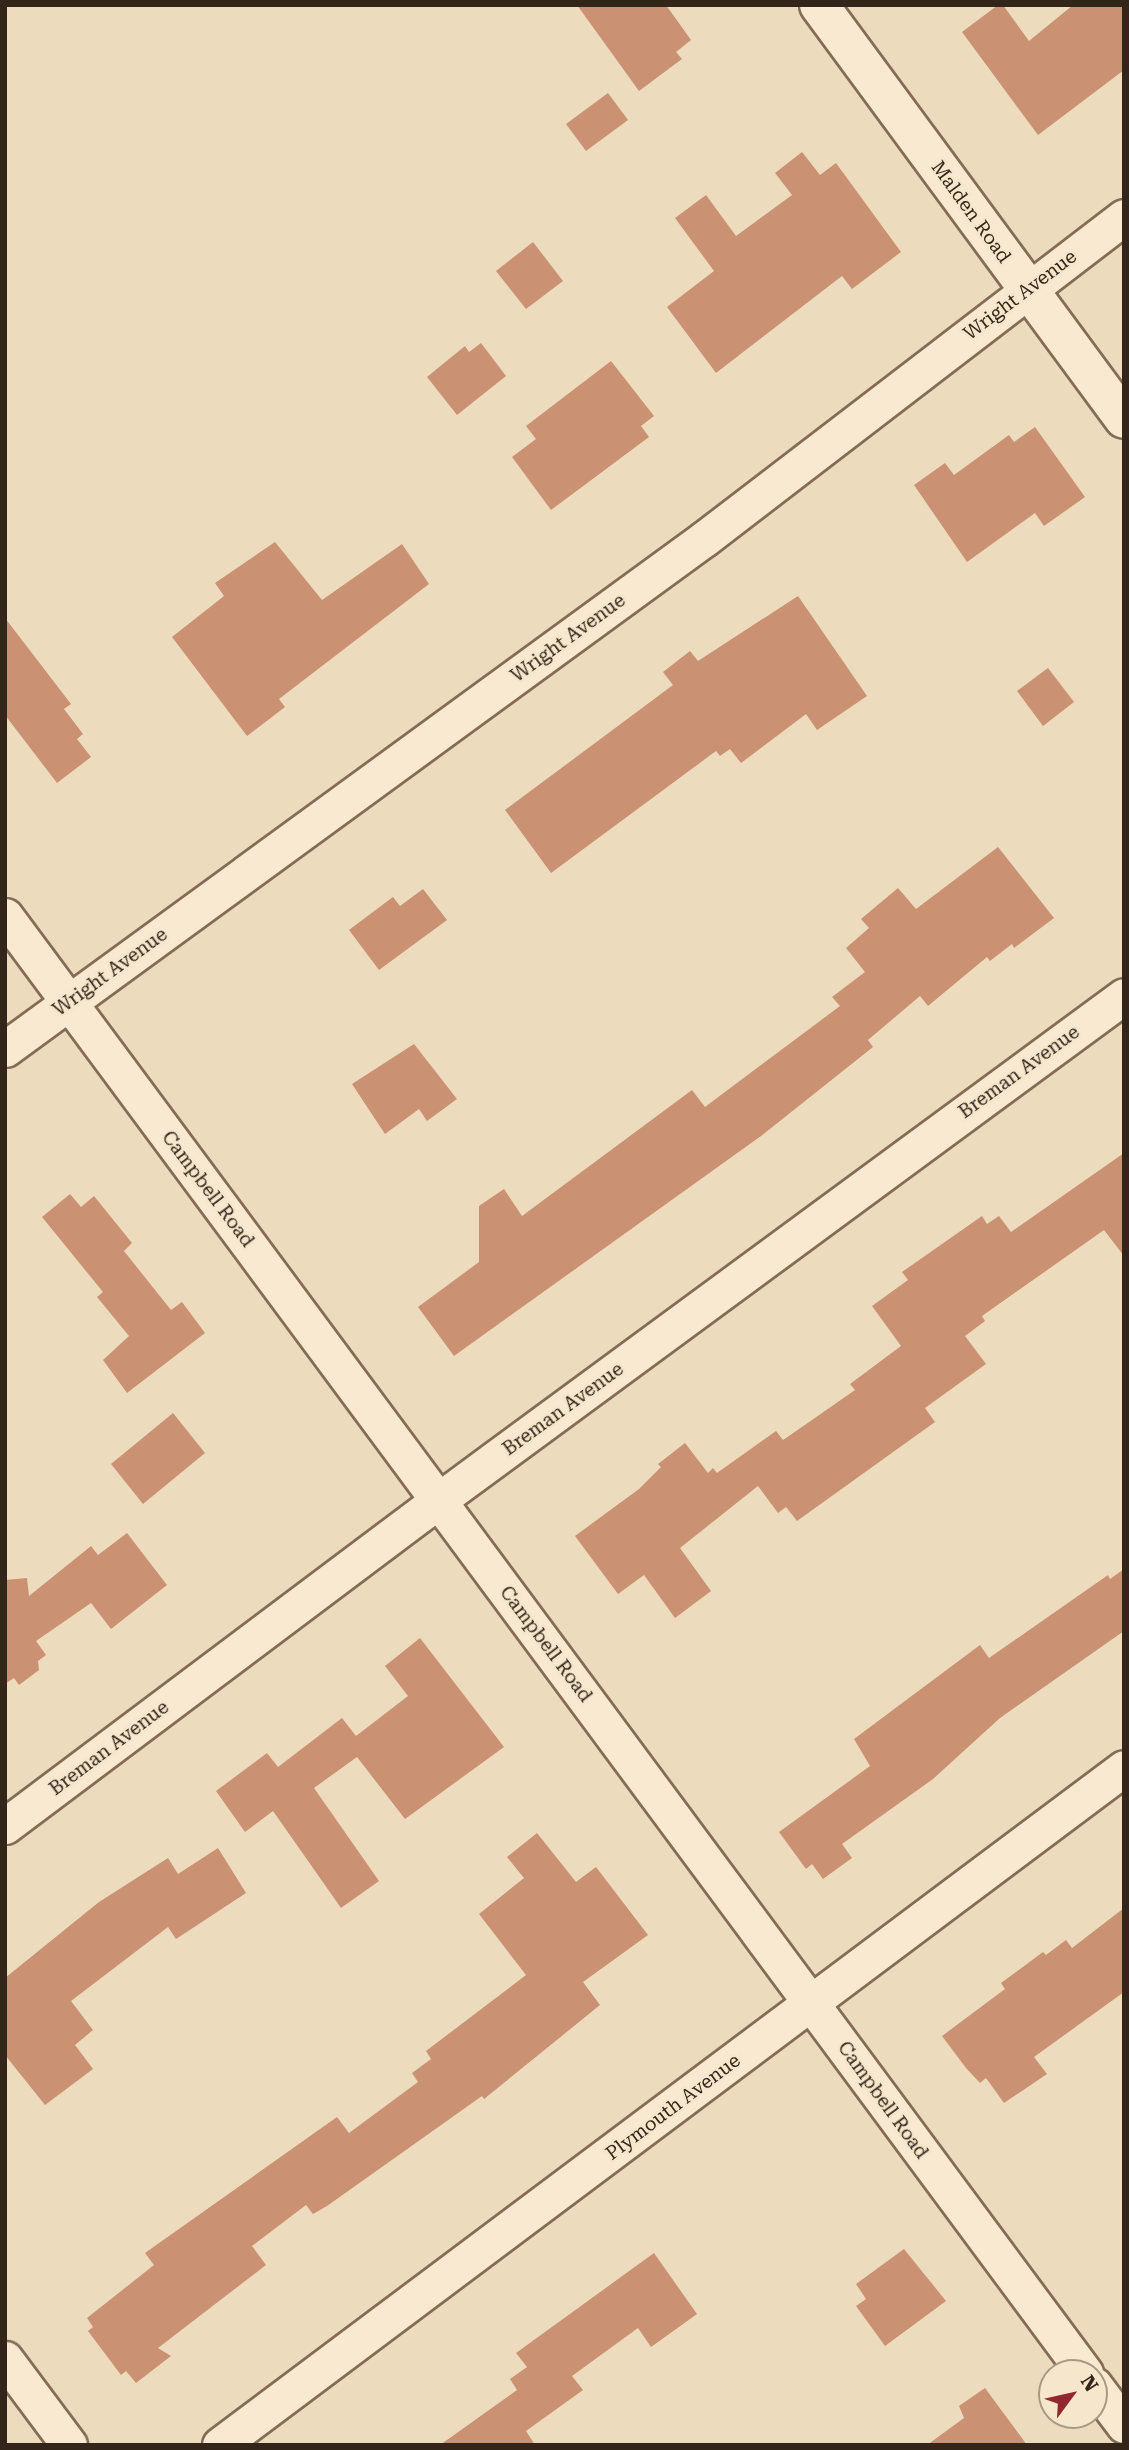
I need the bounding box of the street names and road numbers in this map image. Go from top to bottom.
street label: Malden Road [926,157,1016,267]
street label: Wright Avenue [959,245,1081,345]
street label: Wright Avenue [506,589,630,687]
street label: Wright Avenue [48,923,172,1021]
street label: Breman Avenue [954,1021,1084,1123]
street label: Campbell Road [157,1126,259,1252]
street label: Breman Avenue [498,1358,628,1460]
street label: Campbell Road [495,1581,597,1707]
street label: Breman Avenue [45,1696,173,1800]
street label: Campbell Road [833,2037,933,2163]
street label: Plymouth Avenue [601,2049,745,2165]

